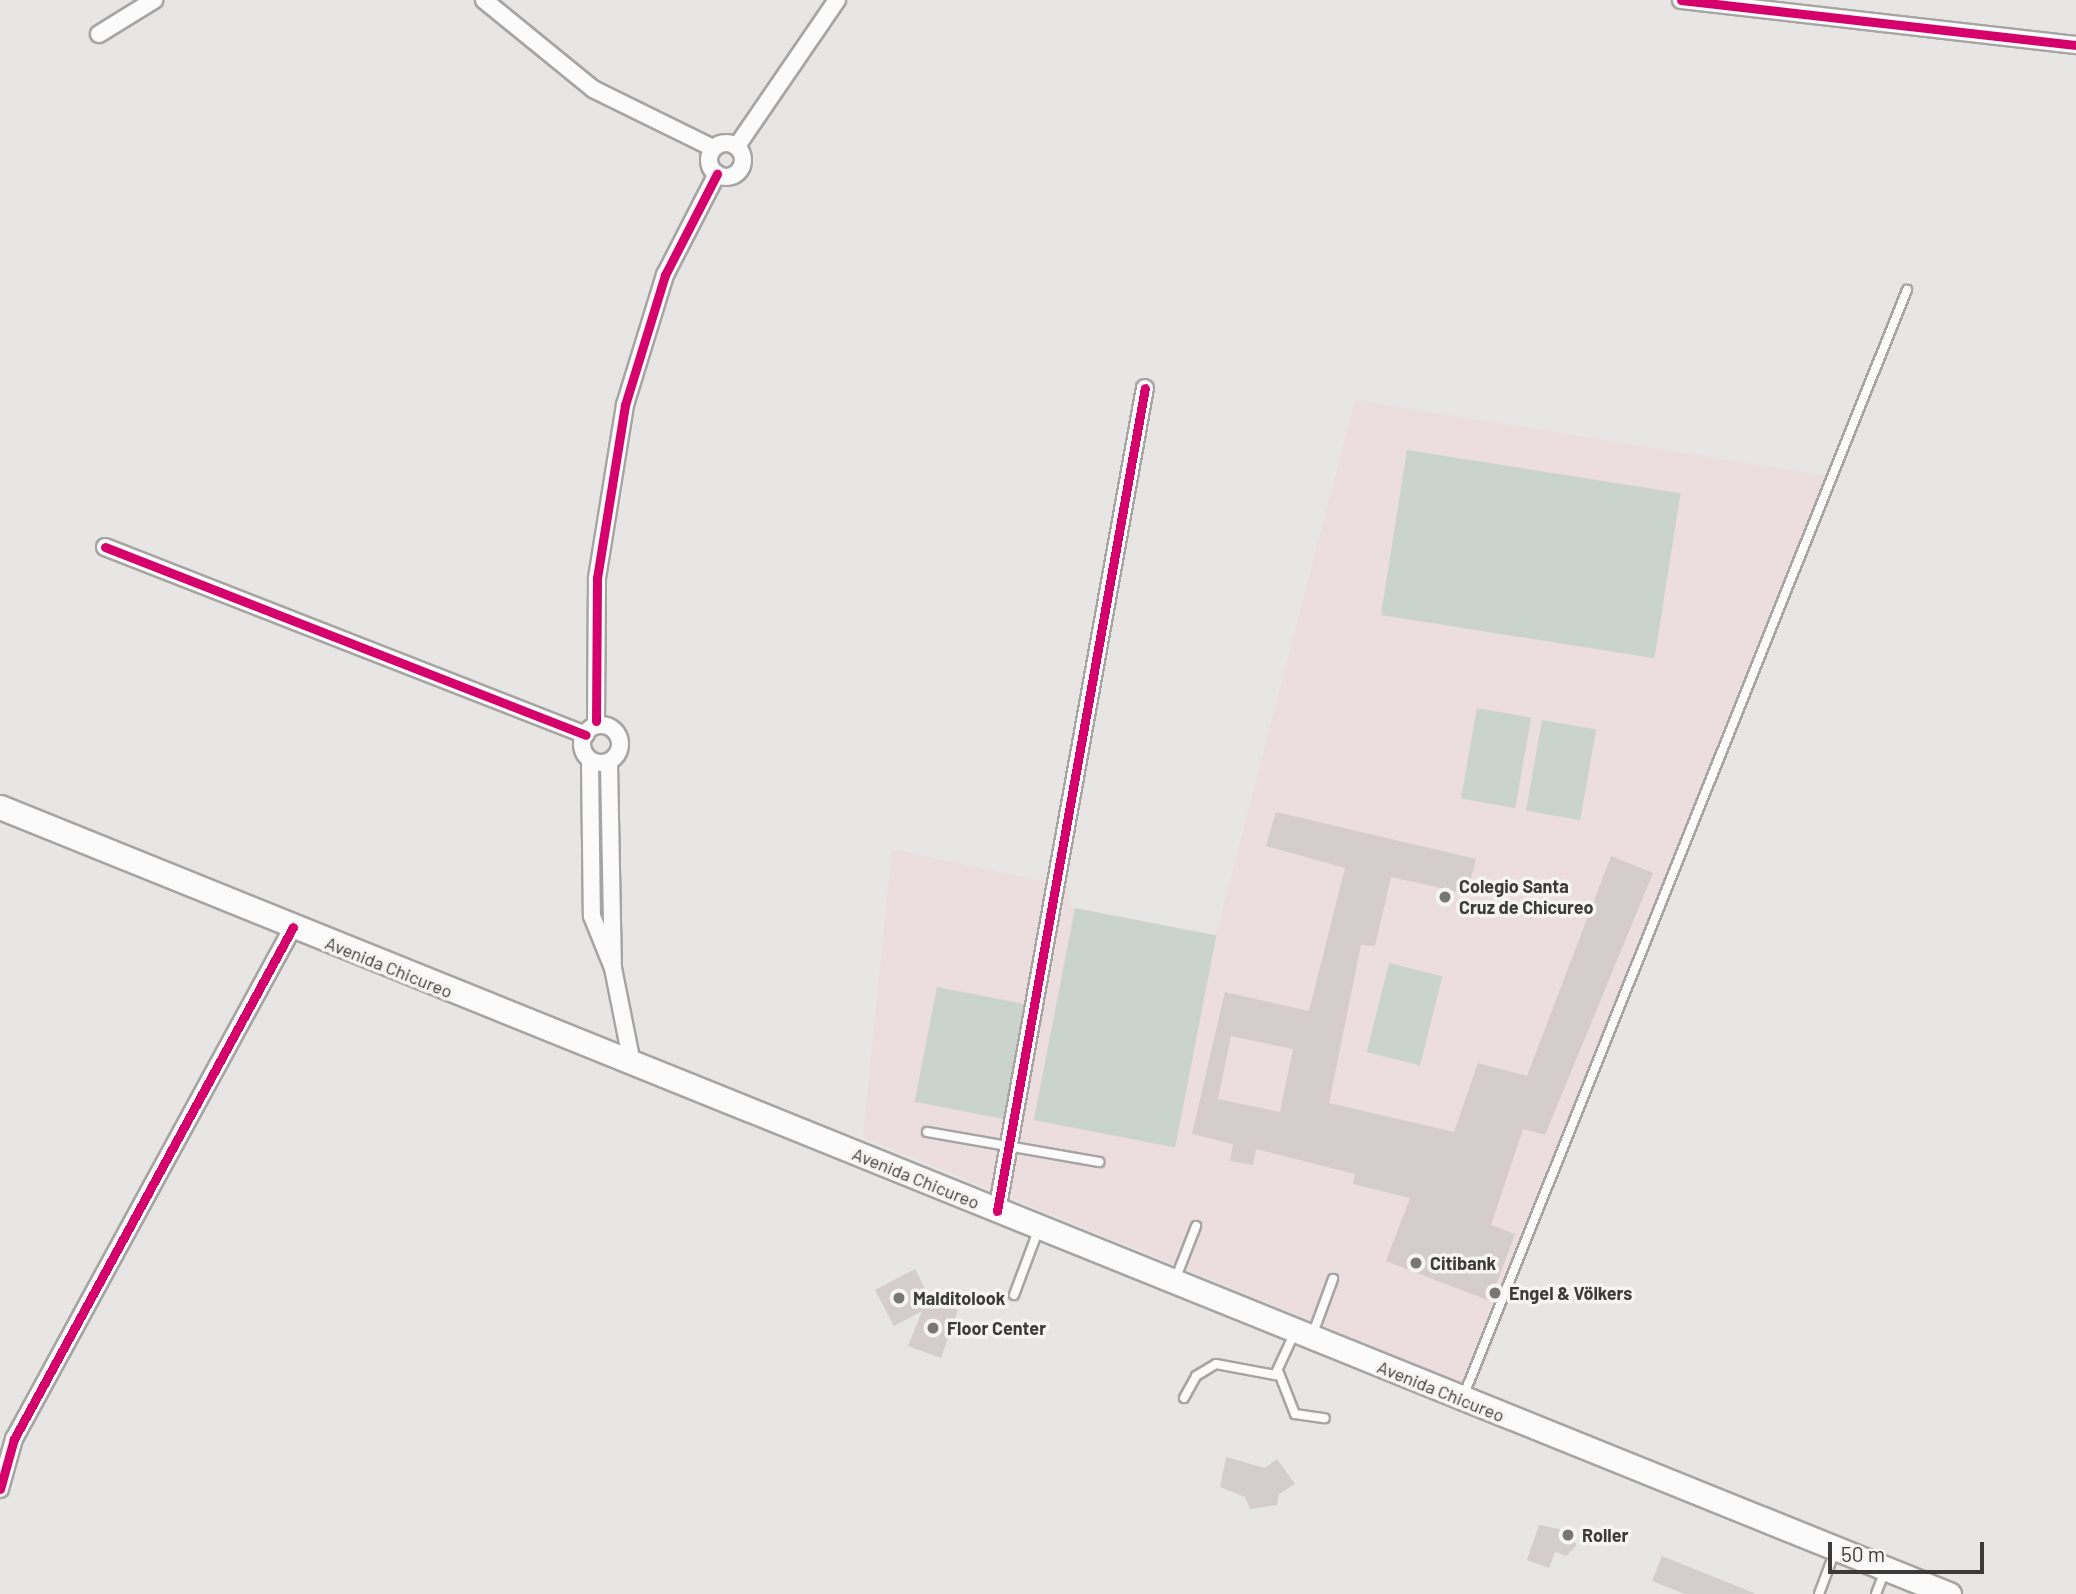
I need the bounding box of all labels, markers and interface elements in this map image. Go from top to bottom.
place label: Colegio Santa Cruz de Chicureo [1459,876,1594,918]
marker: Colegio Santa Cruz de Chicureo [1437,889,1453,905]
street label: Avenida Chicureo [322,932,456,1002]
street label: Avenida Chicureo [849,1143,983,1213]
place label: Citibank [1430,1252,1496,1274]
marker: Citibank [1408,1255,1424,1271]
place label: Engel & Völkers [1509,1282,1632,1304]
marker: Engel & Völkers [1487,1285,1503,1301]
place label: Malditolook [913,1287,1005,1309]
marker: Malditolook [891,1290,907,1306]
place label: Floor Center [947,1317,1046,1339]
marker: Floor Center [925,1320,941,1336]
street label: Avenida Chicureo [1374,1356,1508,1426]
place label: Roller [1582,1524,1628,1546]
marker: Roller [1560,1527,1576,1543]
scale bar [1831,1528,1987,1572]
text: 50 m [1841,1541,1885,1566]

